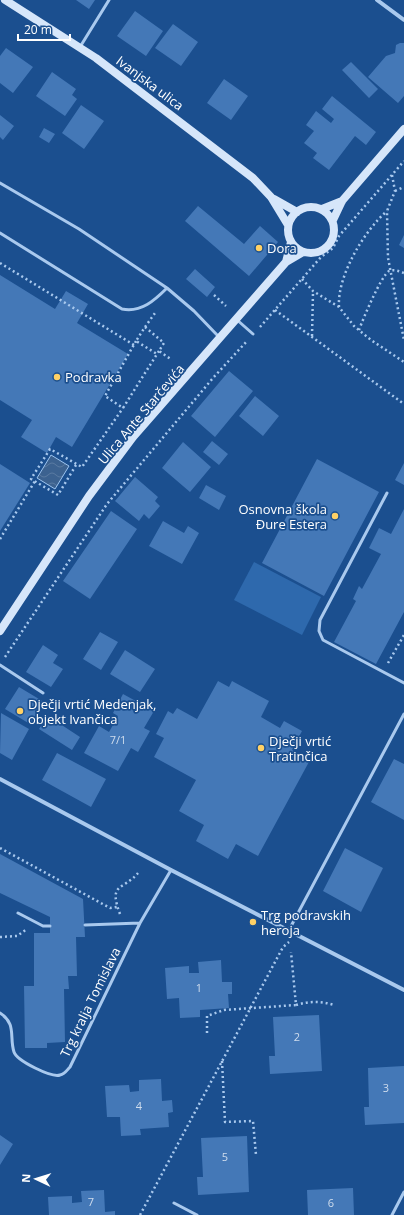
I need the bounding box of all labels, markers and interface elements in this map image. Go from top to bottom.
scale bar [18,16,70,42]
text: 20 m [24,21,52,38]
street label: Ivanjska ulica [113,52,187,114]
place label: Dora [267,239,297,257]
marker: Dora [254,243,264,253]
street label: Ulica Ante Starčevića [94,360,188,468]
place label: Podravka [65,368,122,386]
marker: Podravka [52,372,62,382]
place label: Osnovna škola Đure Estera [238,500,327,533]
marker: Osnovna škola Đure Estera [330,511,340,521]
place label: Dječji vrtić Medenjak, objekt Ivančica [28,695,156,728]
marker: Dječji vrtić Medenjak, objekt Ivančica [15,706,25,716]
house number: 7/1 [110,732,126,747]
place label: Dječji vrtić Tratinčica [269,732,331,765]
marker: Dječji vrtić Tratinčica [256,743,266,753]
place label: Trg podravskih heroja [261,906,351,939]
marker: Trg podravskih heroja [248,917,258,927]
street label: Trg kralja Tomislava [56,944,124,1060]
house number: 1 [196,980,202,995]
house number: 2 [294,1029,300,1044]
house number: 3 [383,1080,389,1095]
house number: 4 [136,1098,143,1113]
house number: 5 [222,1149,228,1164]
north arrow [16,1159,56,1199]
text: N [18,1173,33,1183]
house number: 7 [88,1194,94,1209]
house number: 6 [328,1195,334,1210]

